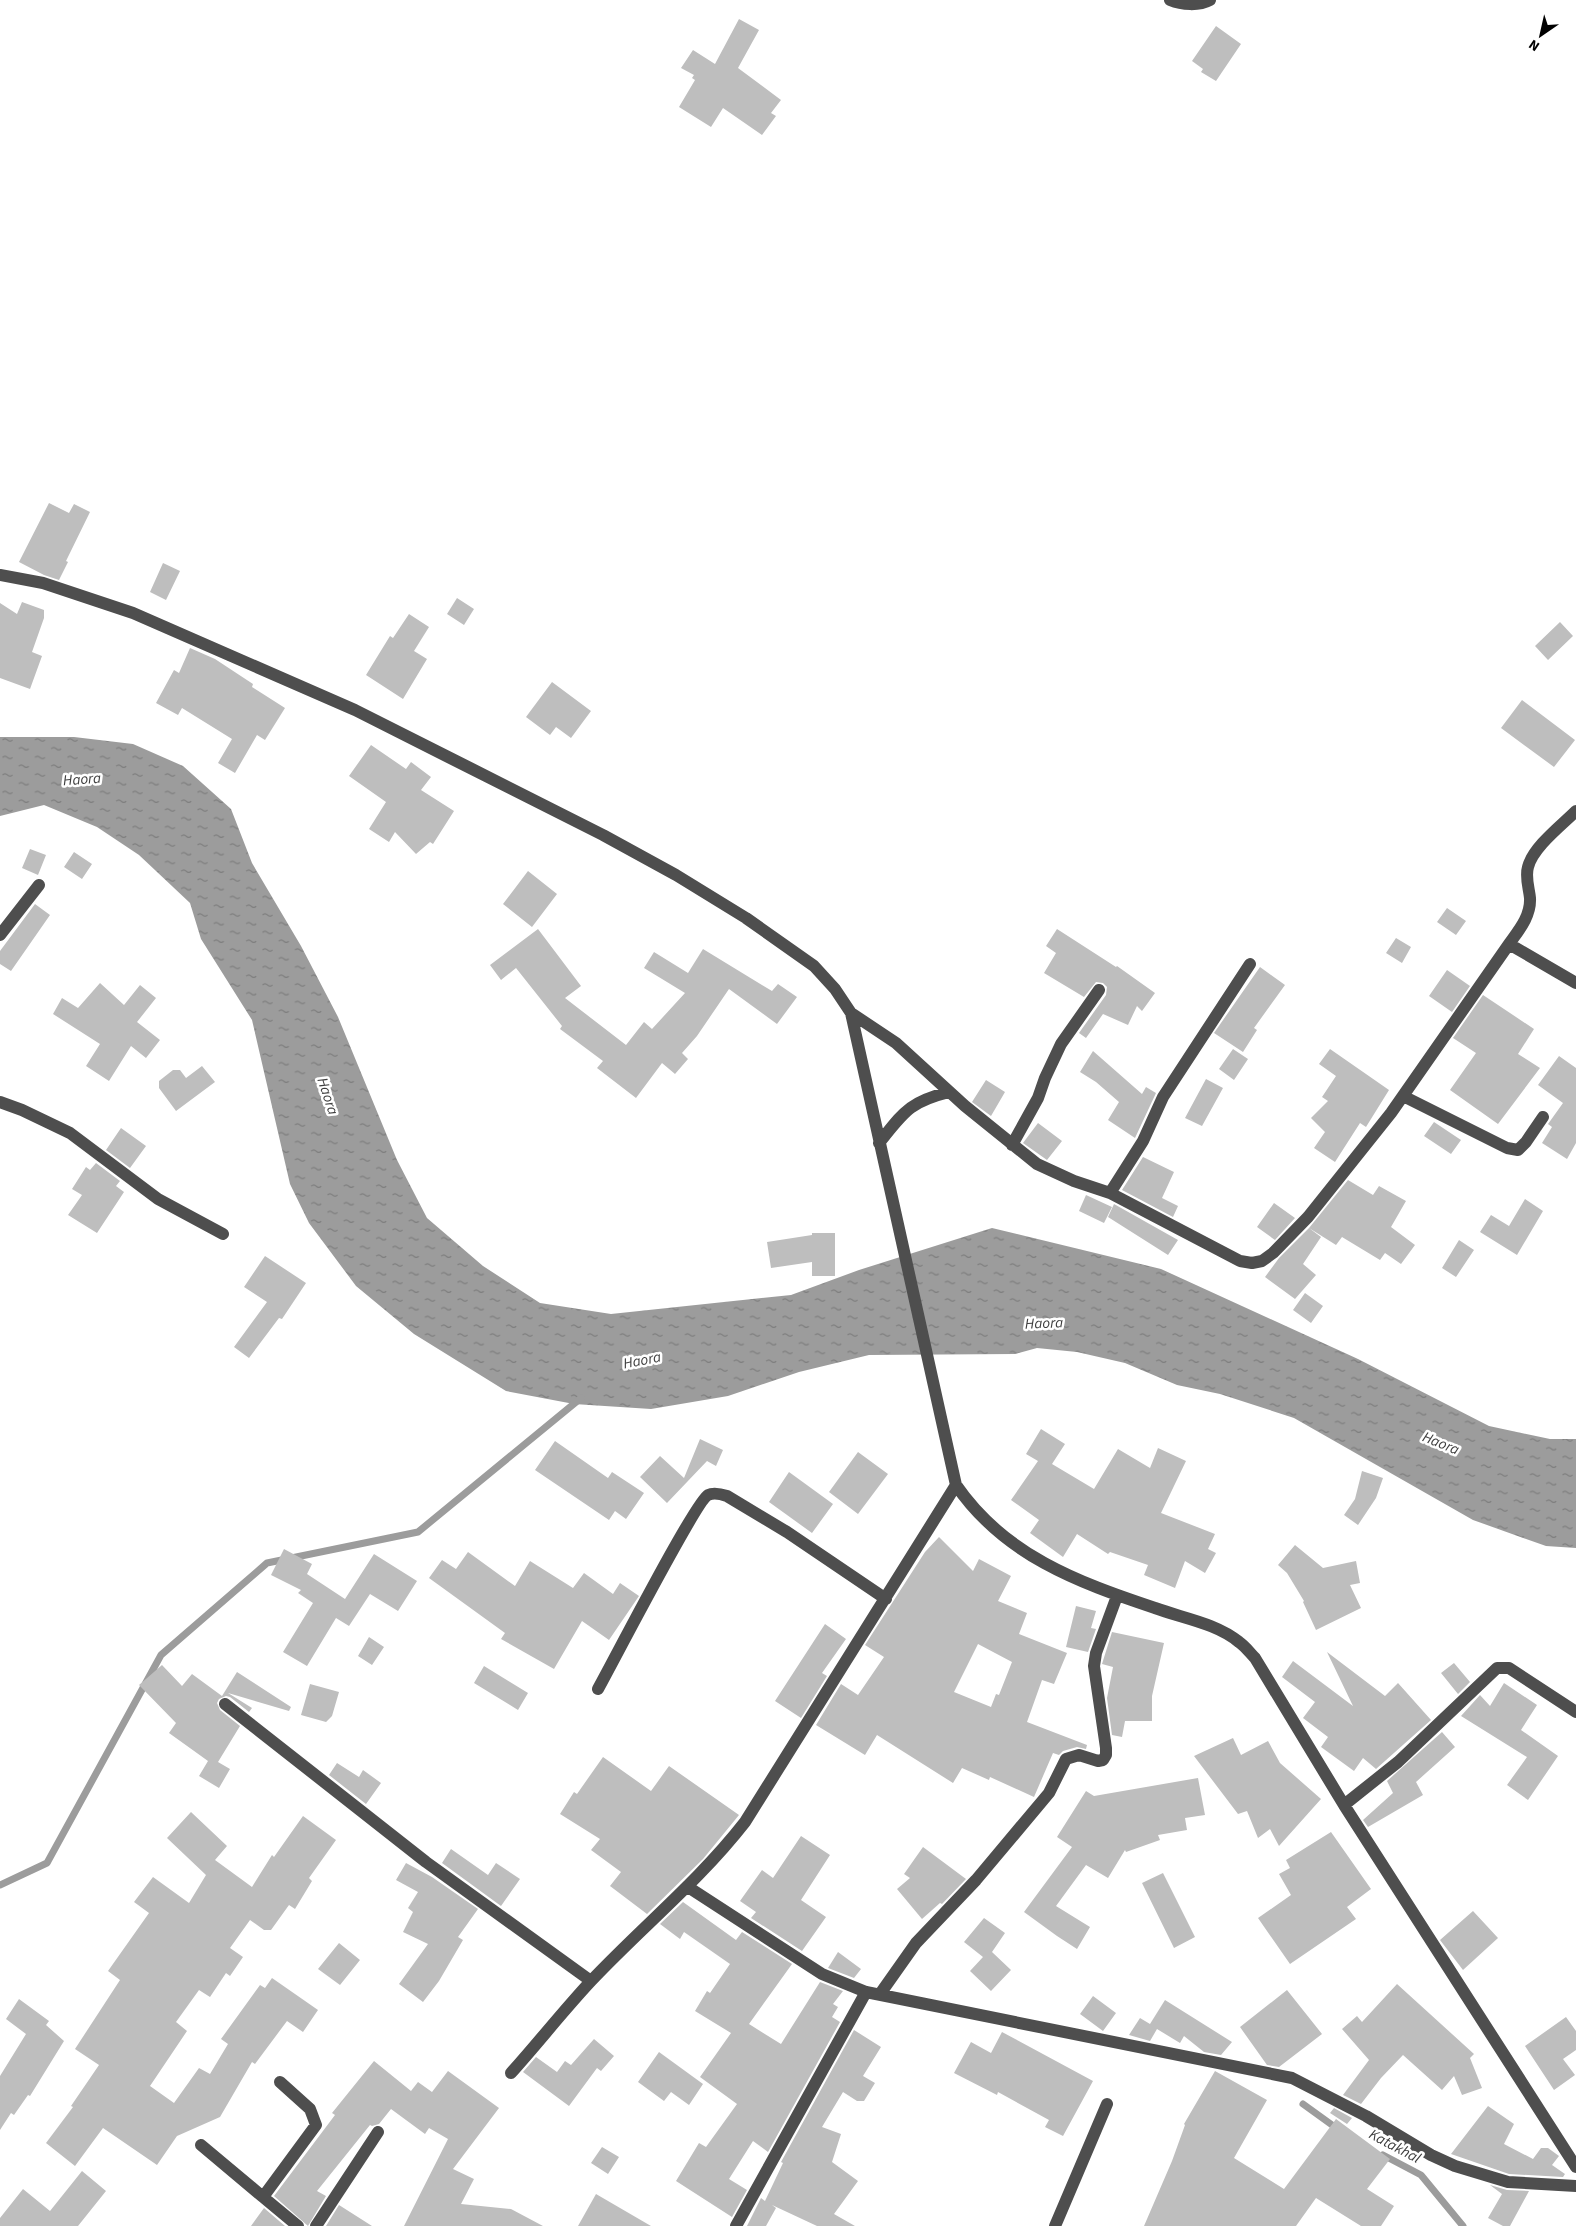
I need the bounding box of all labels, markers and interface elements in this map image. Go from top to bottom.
north arrow [1516,10,1566,60]
text: N [1525,34,1544,56]
water label: Haora [62,768,102,791]
water label: Haora [312,1075,343,1118]
water label: Haora [1025,1312,1063,1335]
water label: Haora [621,1347,663,1374]
water label: Haora [1419,1427,1462,1460]
water label: Katakhal [1365,2124,1425,2169]

